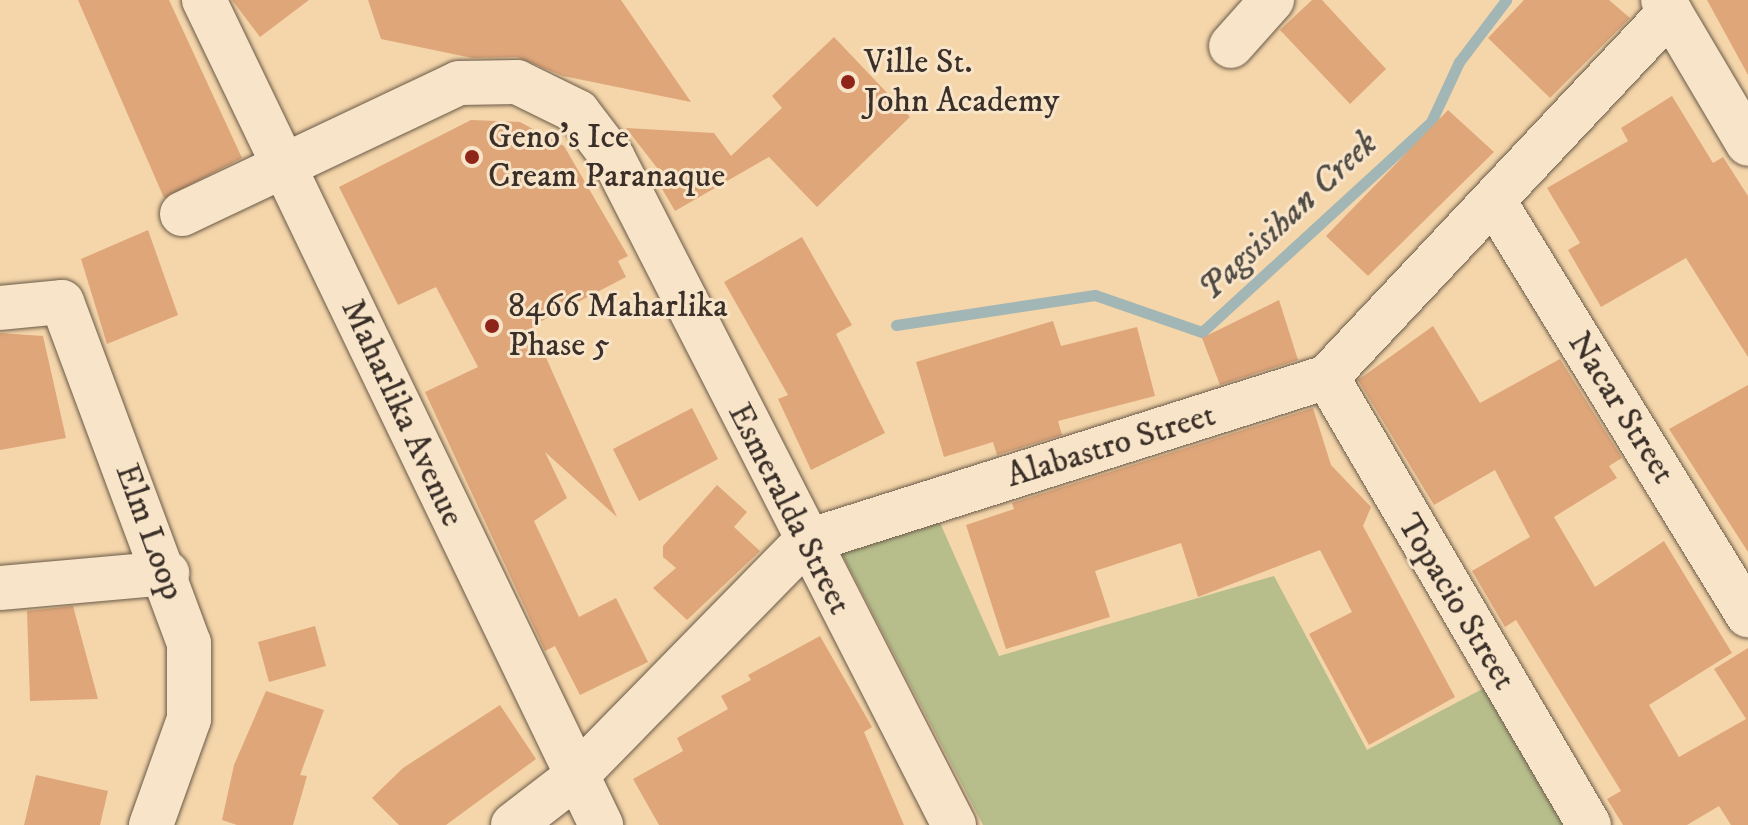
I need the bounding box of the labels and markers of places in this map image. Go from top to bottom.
place label: Ville St. John Academy [864,42,1059,122]
marker: Ville St. John Academy [839,73,857,91]
place label: Geno’s Ice Cream Paranaque [488,117,725,196]
marker: Geno’s Ice Cream Paranaque [463,148,481,166]
place label: 8466 Maharlika Phase 5 [508,286,728,366]
marker: 8466 Maharlika Phase 5 [483,317,501,335]

